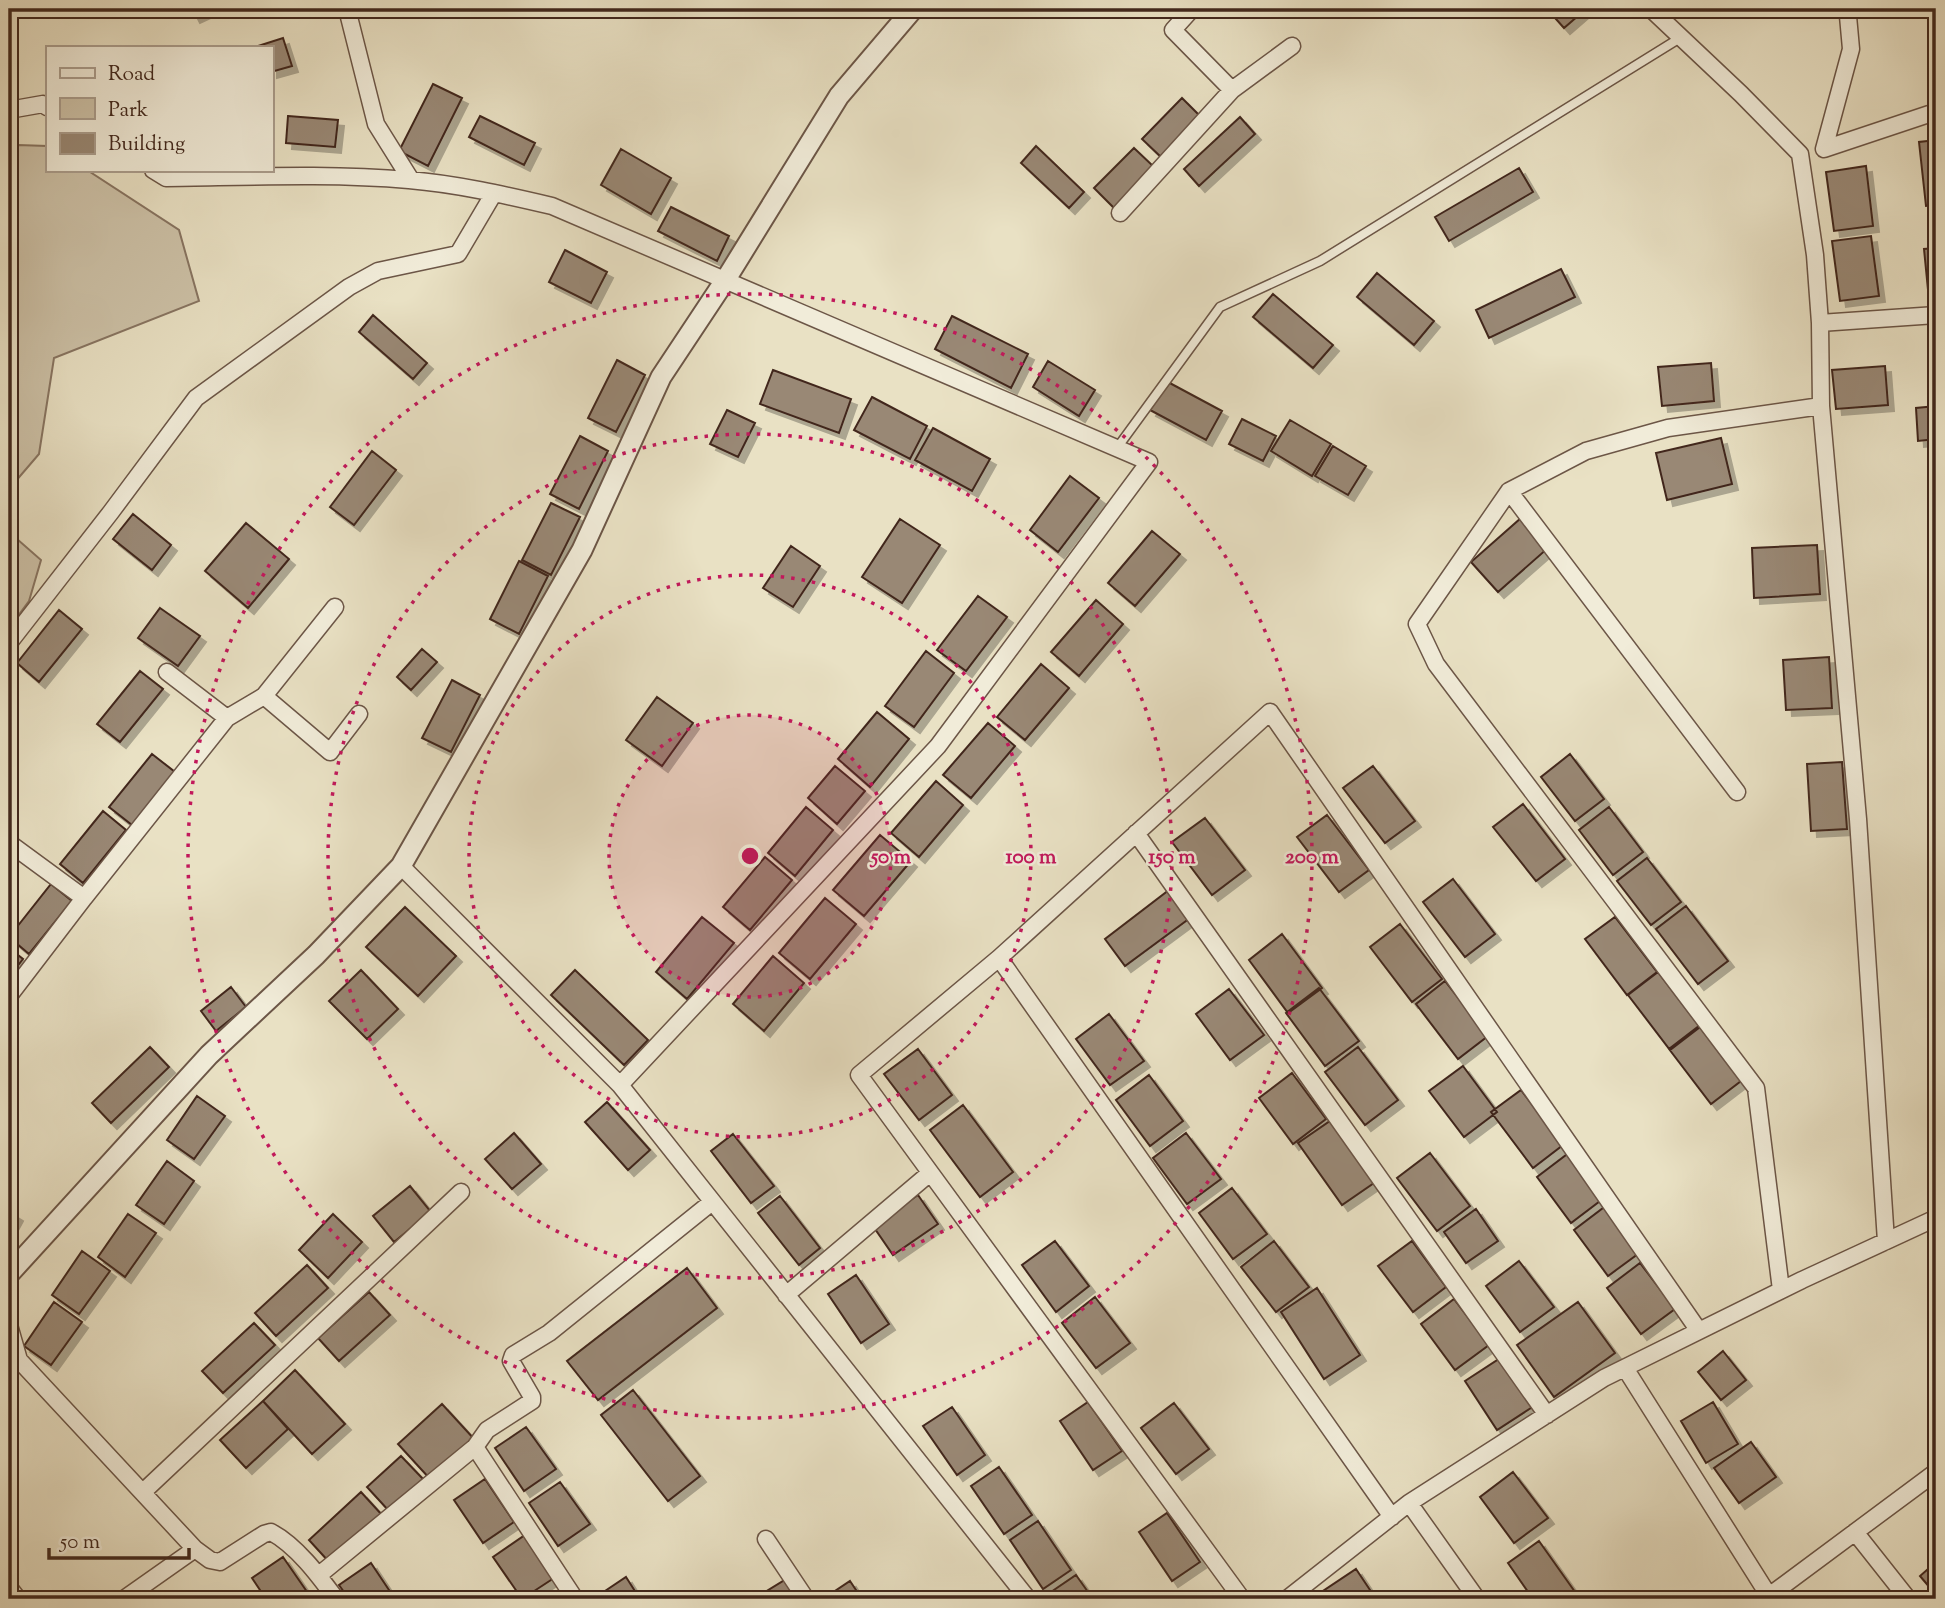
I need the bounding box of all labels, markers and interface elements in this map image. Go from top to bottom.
legend [46,46,273,172]
text: Road [108,60,155,90]
text: Park [108,96,149,126]
text: Building [108,130,185,160]
text: 50 m [869,843,912,873]
text: 100 m [1006,843,1057,873]
text: 150 m [1148,843,1196,873]
text: 200 m [1285,843,1340,873]
centre of rings [738,844,762,868]
scale bar [49,1517,189,1561]
text: 50 m [59,1528,100,1558]

